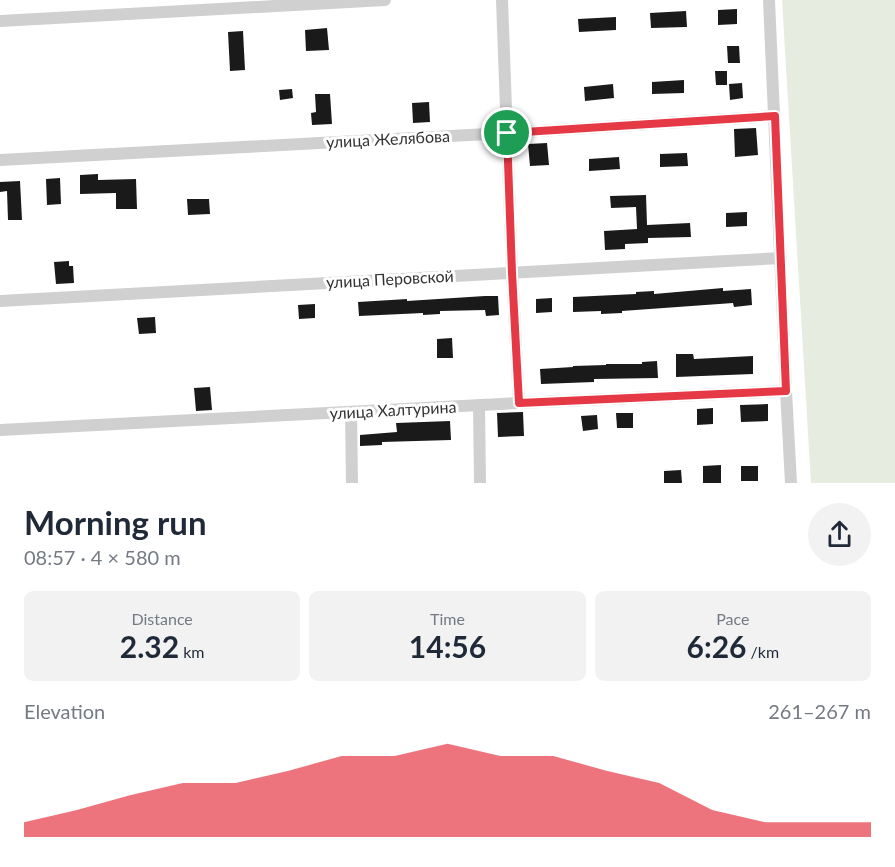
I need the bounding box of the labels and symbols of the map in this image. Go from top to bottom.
pin [481,107,532,158]
street label: улица Желябова [326,126,450,151]
street label: улица Перовской [326,266,454,291]
street label: улица Халтурина [329,397,457,422]

